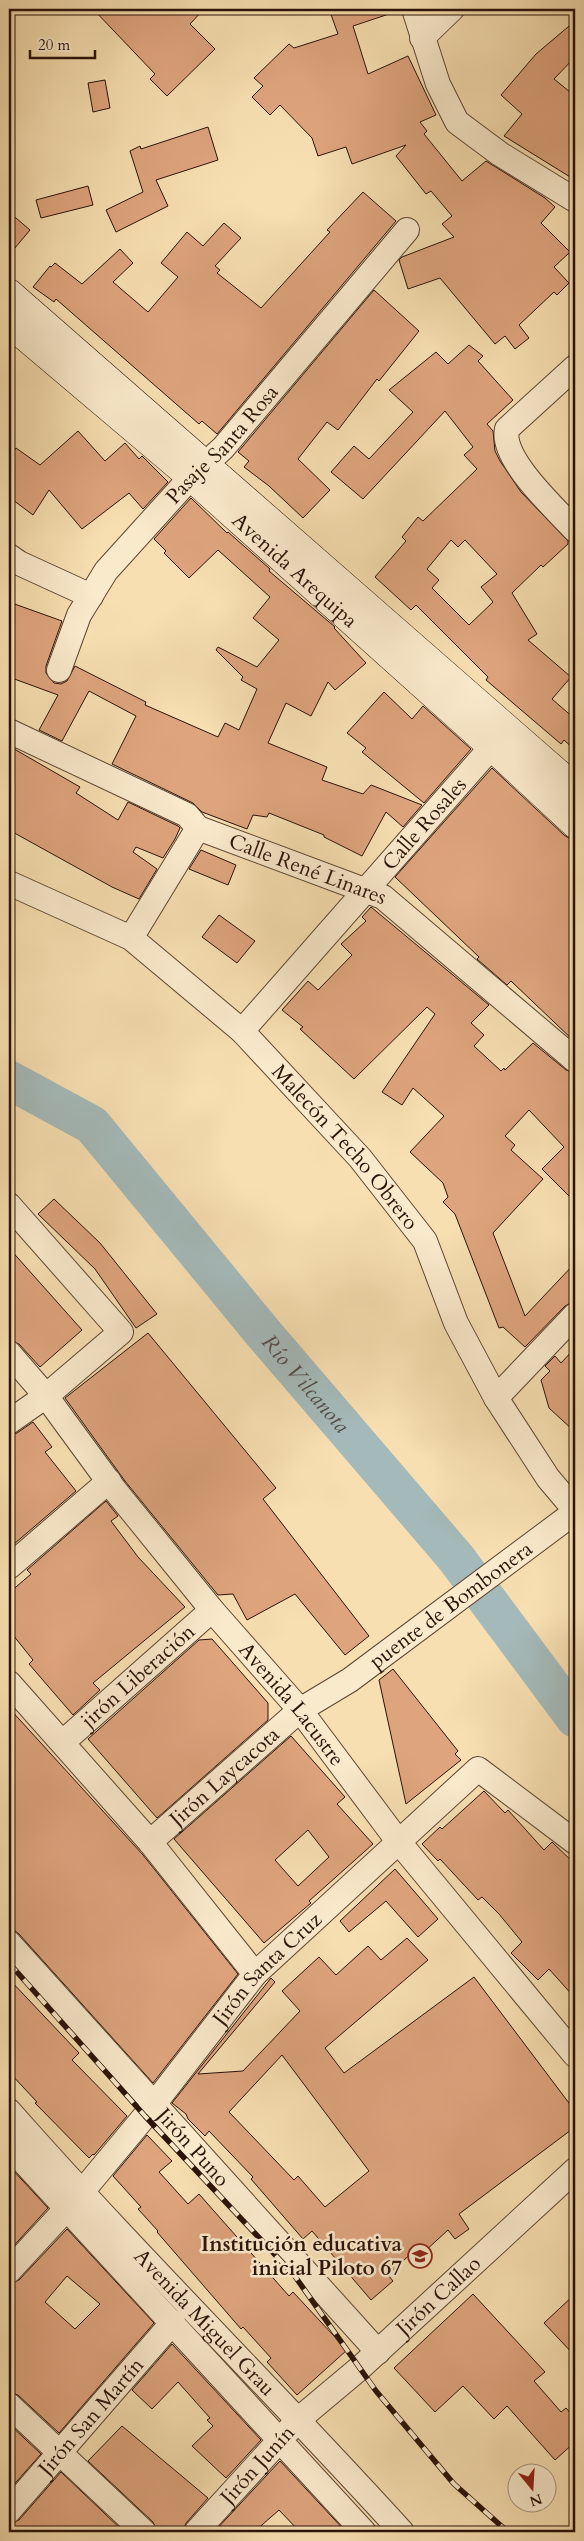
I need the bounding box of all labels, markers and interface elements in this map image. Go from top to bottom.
scale bar [30,28,95,60]
text: 20 m [38,35,70,55]
street label: Pasaje Santa Rosa [159,379,285,511]
street label: Avenida Arequipa [225,506,364,635]
street label: Calle Rosales [376,771,473,877]
street label: Calle René Linares [225,827,390,912]
street label: Malecón Techo Obrero [265,1058,425,1236]
water label: Río Vilcanota [255,1328,356,1440]
street label: puente de Bombonera [364,1535,539,1676]
street label: jirón Liberación [73,1618,202,1736]
street label: Avenida Lacustre [232,1636,351,1772]
street label: Jirón Laycacota [161,1721,286,1835]
street label: Jirón Santa Cruz [204,1905,329,2034]
street label: Jirón Puno [148,2100,236,2193]
place label: Institución educativa inicial Piloto 67 [201,2230,403,2283]
street label: Avenida Miguel Grau [127,2243,282,2403]
school or university icon: Institución educativa inicial Piloto 67 [407,2243,433,2269]
street label: Jirón Callao [388,2250,487,2345]
street label: Jirón San Martín [30,2352,151,2485]
street label: Jirón Junín [212,2419,301,2513]
north arrow [506,2464,556,2514]
text: N [527,2489,545,2511]

